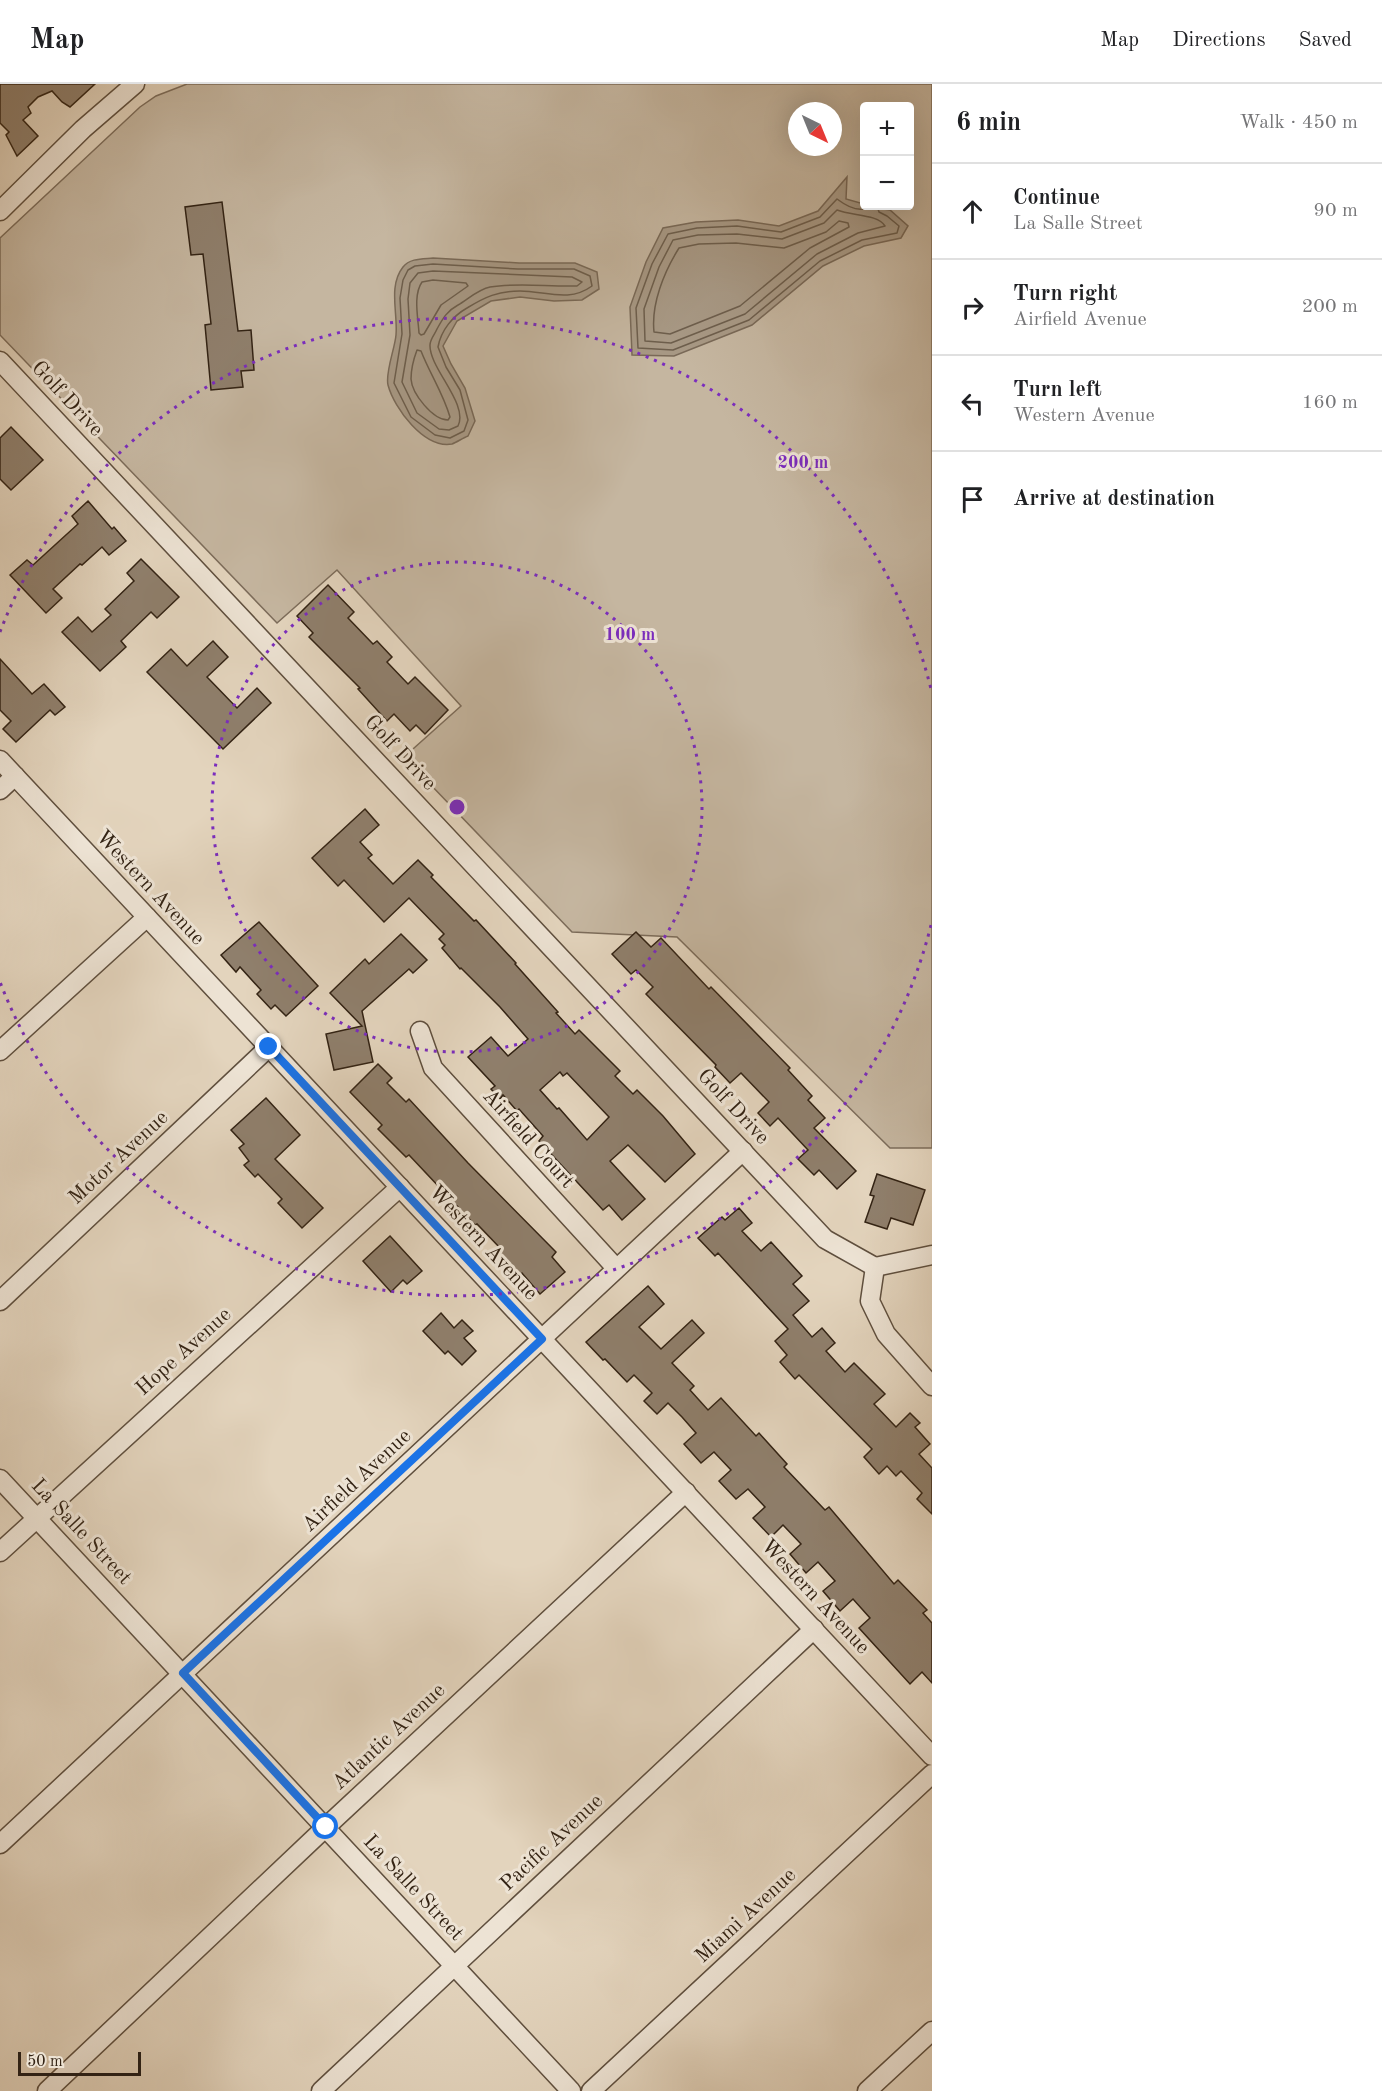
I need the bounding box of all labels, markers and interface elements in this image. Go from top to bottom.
text: Map [30,27,84,55]
text: Map [1100,30,1139,51]
text: Directions [1172,30,1266,51]
text: Saved [1299,30,1352,51]
north arrow [788,102,842,156]
map controls [860,102,914,210]
button: + [860,102,914,156]
text: 6 min [956,110,1021,136]
text: Walk · 450 m [1239,113,1358,133]
button: − [860,156,914,210]
text: Continue [1013,187,1100,209]
icon: ahead [956,195,989,228]
text: 90 m [1313,201,1358,221]
text: La Salle Street [1013,214,1143,234]
text: Turn right [1013,283,1117,305]
icon: right [956,291,989,324]
text: 200 m [1302,297,1358,317]
text: Airfield Avenue [1013,310,1147,330]
street label: Golf Drive [27,357,107,441]
text: Turn left [1013,379,1102,401]
icon: left [956,387,989,420]
text: 160 m [1302,393,1358,413]
text: Western Avenue [1013,406,1155,426]
text: 200 m [778,454,828,472]
icon: arrive [956,483,989,516]
text: Arrive at destination [1013,488,1215,510]
text: 100 m [605,626,655,644]
street label: Golf Drive [360,711,440,795]
centre of rings [447,797,467,817]
street label: Western Avenue [92,826,208,950]
route end [255,1033,281,1059]
street label: Golf Drive [693,1065,773,1149]
street label: Airfield Court [478,1085,578,1193]
street label: Motor Avenue [65,1107,173,1209]
street label: Western Avenue [425,1181,541,1305]
street label: Hope Avenue [132,1304,236,1400]
street label: Airfield Avenue [299,1425,415,1537]
street label: La Salle Street [27,1475,135,1589]
street label: Western Avenue [757,1535,873,1659]
street label: Atlantic Avenue [329,1680,449,1794]
street label: Pacific Avenue [497,1791,607,1895]
route start [312,1813,338,1839]
street label: La Salle Street [359,1831,467,1945]
street label: Miami Avenue [692,1864,800,1968]
scale bar [18,2049,141,2076]
text: 50 m [27,2054,63,2070]

